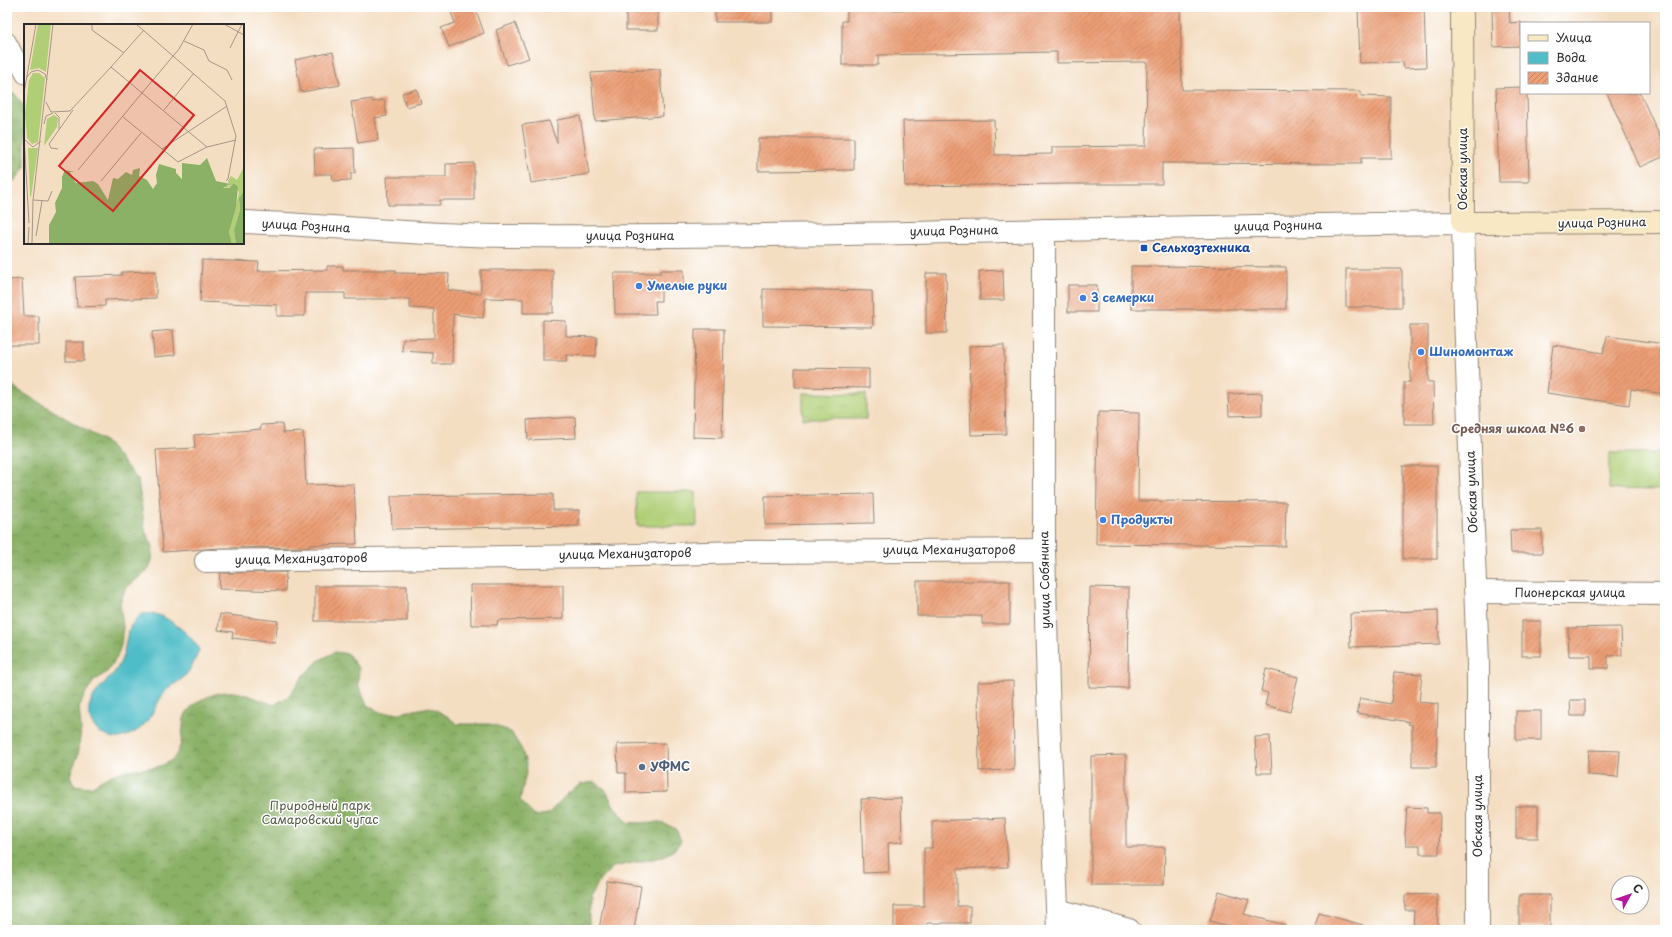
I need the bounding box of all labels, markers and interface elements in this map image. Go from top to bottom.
legend [1520,22,1650,94]
inset map [24,24,244,244]
text: Улица [1556,28,1592,46]
text: Вода [1556,48,1586,66]
text: Здание [1556,68,1598,86]
street label: Обская улица [1453,127,1471,210]
street label: улица Рознина [1557,212,1647,232]
street label: улица Рознина [261,214,351,236]
street label: улица Рознина [1233,215,1323,235]
street label: улица Рознина [909,220,999,240]
street label: улица Рознина [586,226,675,244]
place label: Сельхозтехника [1152,238,1251,256]
marker: Сельхозтехника [1139,243,1149,253]
place label: Умелые руки [647,276,727,294]
marker: Умелые руки [634,281,644,291]
place label: 3 семерки [1091,288,1154,306]
marker: 3 семерки [1078,293,1088,303]
place label: Шиномонтаж [1429,342,1514,360]
marker: Шиномонтаж [1416,347,1426,357]
place label: Средняя школа №6 [1451,419,1575,437]
marker: Средняя школа №6 [1577,424,1587,434]
street label: Обская улица [1461,450,1481,534]
place label: Продукты [1111,510,1173,528]
marker: Продукты [1098,515,1108,525]
street label: улица Собянина [1034,531,1054,629]
street label: улица Механизаторов [883,540,1015,558]
street label: улица Механизаторов [558,543,692,563]
street label: улица Механизаторов [234,548,368,568]
street label: Пионерская улица [1515,583,1626,601]
place label: УФМС [650,757,690,775]
marker: УФМС [637,762,647,772]
street label: Обская улица [1468,774,1486,857]
park label: Природный парк Самаровский чугас [262,796,379,828]
north arrow [1610,875,1650,915]
text: С [1629,880,1647,897]

